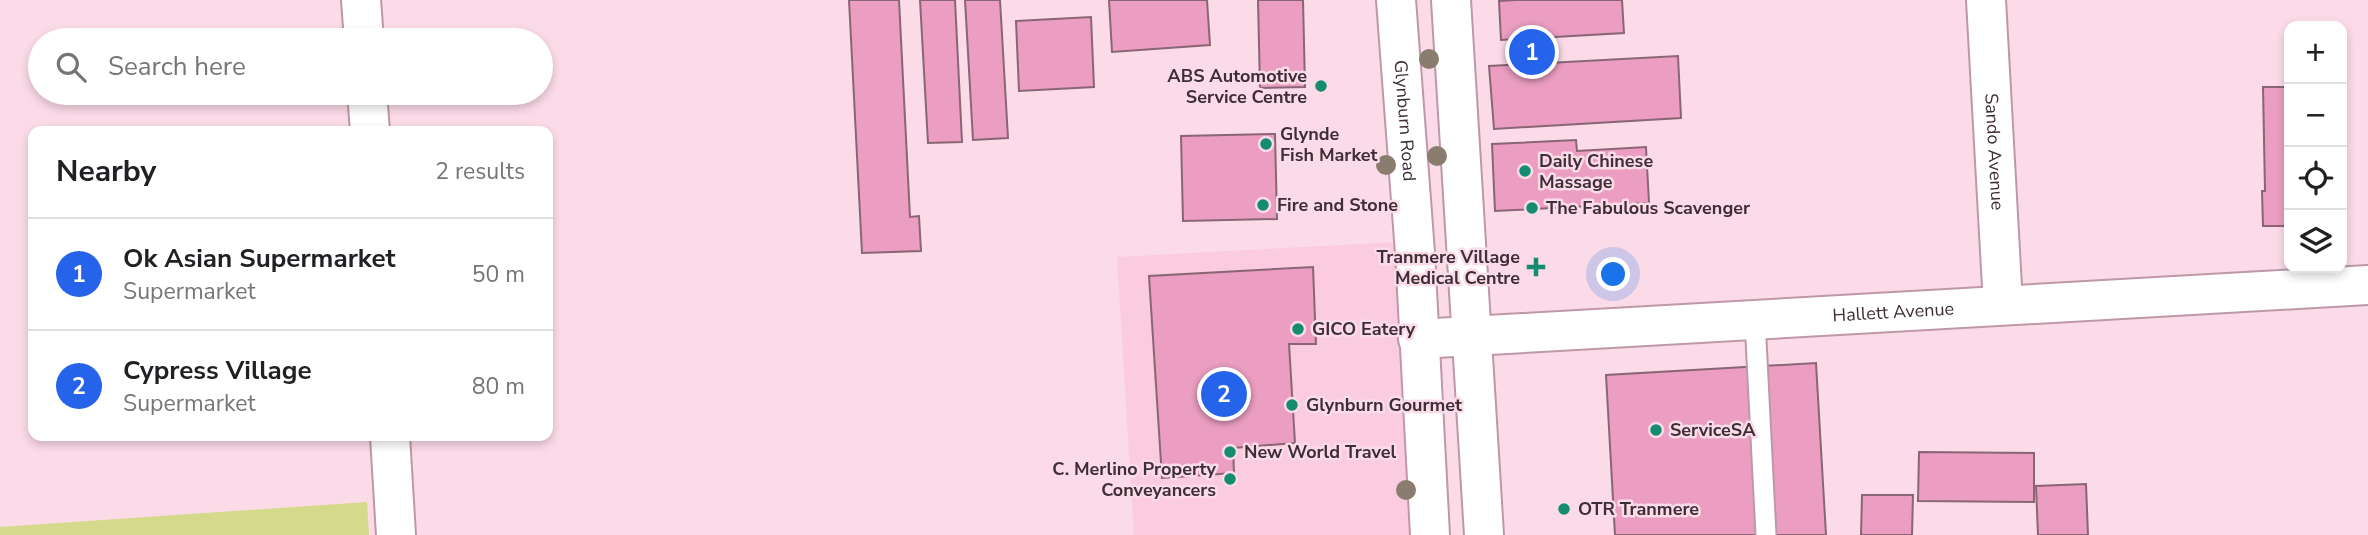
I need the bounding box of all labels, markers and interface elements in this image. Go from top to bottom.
map controls [2284,21,2347,273]
button: + [2284,21,2347,84]
pin: 1 [1509,26,1555,78]
search box [28,28,553,105]
icon: search [52,48,90,86]
text: Search here [108,49,246,84]
street label: Glynburn Road [1389,59,1422,182]
place label: ABS Automotive Service Centre [1167,64,1307,109]
marker: ABS Automotive Service Centre [1313,78,1329,94]
button: − [2284,84,2347,147]
street label: Sando Avenue [1979,93,2010,211]
place label: Glynde Fish Market [1280,122,1378,167]
marker: Glynde Fish Market [1258,136,1274,152]
button: locate [2284,147,2347,210]
place label: Daily Chinese Massage [1539,149,1653,194]
text: Nearby [56,151,156,192]
text: 2 results [435,156,525,187]
marker: Daily Chinese Massage [1517,163,1533,179]
place label: Fire and Stone [1277,193,1398,217]
place label: The Fabulous Scavenger [1546,196,1750,220]
marker: Fire and Stone [1255,197,1271,213]
marker: The Fabulous Scavenger [1524,200,1540,216]
button: layers [2284,210,2347,273]
text: Ok Asian Supermarket [123,241,396,276]
place label: Tranmere Village Medical Centre [1376,245,1520,290]
marker: Tranmere Village Medical Centre [1526,257,1546,277]
your location [1596,257,1630,291]
text: 1 [72,259,86,290]
text: 50 m [472,259,525,290]
text: Supermarket [123,276,256,307]
street label: Hallett Avenue [1832,297,1955,327]
place label: GICO Eatery [1312,317,1416,341]
marker: GICO Eatery [1290,321,1306,337]
text: Cypress Village [123,353,312,388]
pin: 2 [1201,368,1247,420]
text: 2 [72,371,86,402]
text: 80 m [472,371,525,402]
text: Supermarket [123,388,256,419]
place label: Glynburn Gourmet [1306,393,1462,417]
marker: Glynburn Gourmet [1284,397,1300,413]
place label: ServiceSA [1670,418,1756,442]
marker: ServiceSA [1648,422,1664,438]
place label: New World Travel [1244,440,1396,464]
marker: New World Travel [1222,444,1238,460]
place label: C. Merlino Property Conveyancers [1052,457,1217,502]
marker: C. Merlino Property Conveyancers [1222,471,1238,487]
place label: OTR Tranmere [1578,497,1699,521]
marker: OTR Tranmere [1556,501,1572,517]

